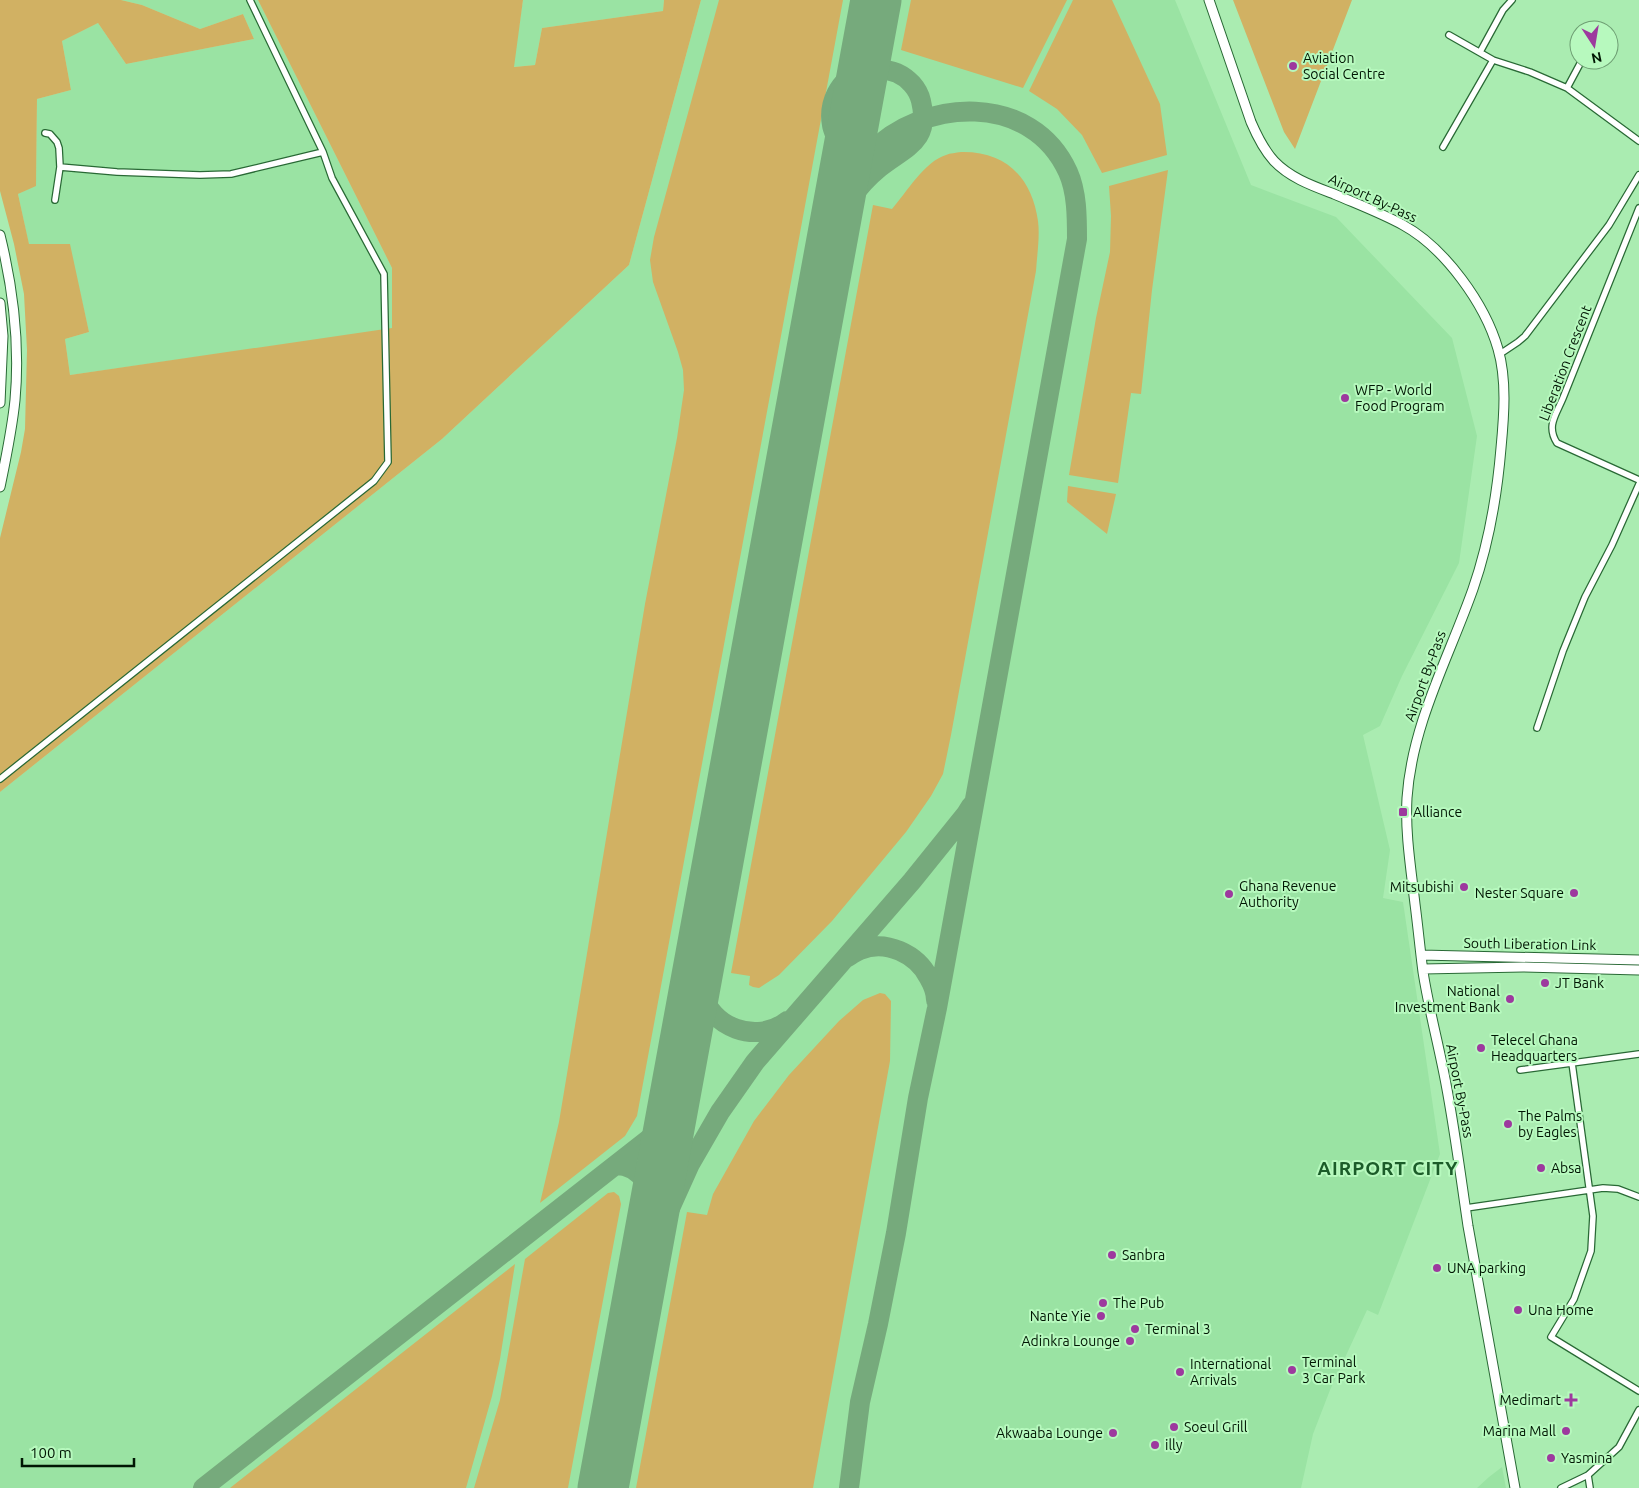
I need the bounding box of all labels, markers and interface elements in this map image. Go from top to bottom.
north arrow [1569,20,1619,70]
text: N [1590,49,1603,67]
place label: Aviation Social Centre [1303,50,1385,82]
marker: Aviation Social Centre [1287,60,1299,72]
street label: Airport By-Pass [1326,171,1420,225]
street label: Liberation Crescent [1536,302,1595,423]
place label: WFP - World Food Program [1355,382,1445,414]
marker: WFP - World Food Program [1339,392,1351,404]
street label: Airport By-Pass [1401,628,1449,724]
place label: Alliance [1413,804,1462,820]
marker: Alliance [1397,806,1409,818]
place label: Ghana Revenue Authority [1239,878,1337,910]
place label: Mitsubishi [1390,879,1454,895]
marker: Mitsubishi [1458,881,1470,893]
place label: Nester Square [1475,885,1564,901]
marker: Nester Square [1568,887,1580,899]
marker: Ghana Revenue Authority [1223,888,1235,900]
street label: South Liberation Link [1463,935,1597,953]
place label: JT Bank [1555,975,1604,991]
marker: JT Bank [1539,977,1551,989]
place label: National Investment Bank [1395,983,1500,1015]
marker: National Investment Bank [1504,993,1516,1005]
place label: Telecel Ghana Headquarters [1491,1032,1578,1064]
marker: Telecel Ghana Headquarters [1475,1042,1487,1054]
street label: Airport By-Pass [1443,1043,1477,1139]
place label: The Palms by Eagles [1518,1108,1582,1140]
marker: The Palms by Eagles [1502,1118,1514,1130]
district label: AIRPORT CITY [1318,1157,1458,1179]
place label: Absa [1551,1160,1582,1176]
marker: Absa [1535,1162,1547,1174]
place label: Sanbra [1122,1247,1165,1263]
marker: Sanbra [1106,1249,1118,1261]
place label: UNA parking [1447,1260,1526,1276]
marker: UNA parking [1431,1262,1443,1274]
place label: The Pub [1113,1295,1164,1311]
marker: The Pub [1097,1297,1109,1309]
place label: Una Home [1528,1302,1594,1318]
marker: Una Home [1512,1304,1524,1316]
place label: Nante Yie [1030,1308,1091,1324]
marker: Nante Yie [1095,1310,1107,1322]
place label: Terminal 3 [1145,1321,1211,1337]
marker: Terminal 3 [1129,1323,1141,1335]
place label: Adinkra Lounge [1021,1333,1120,1349]
marker: Adinkra Lounge [1124,1335,1136,1347]
place label: Terminal 3 Car Park [1302,1354,1365,1386]
place label: International Arrivals [1190,1356,1272,1388]
marker: Terminal 3 Car Park [1286,1364,1298,1376]
marker: International Arrivals [1174,1366,1186,1378]
place label: Medimart [1499,1392,1561,1408]
marker: Medimart [1565,1394,1577,1406]
place label: Soeul Grill [1184,1419,1248,1435]
marker: Soeul Grill [1168,1421,1180,1433]
place label: Marina Mall [1483,1423,1556,1439]
place label: Akwaaba Lounge [996,1425,1103,1441]
marker: Marina Mall [1560,1425,1572,1437]
marker: Akwaaba Lounge [1107,1427,1119,1439]
scale bar [22,1436,135,1468]
place label: illy [1165,1437,1183,1453]
marker: illy [1149,1439,1161,1451]
text: 100 m [30,1444,72,1461]
place label: Yasmina [1561,1450,1613,1466]
marker: Yasmina [1545,1452,1557,1464]

